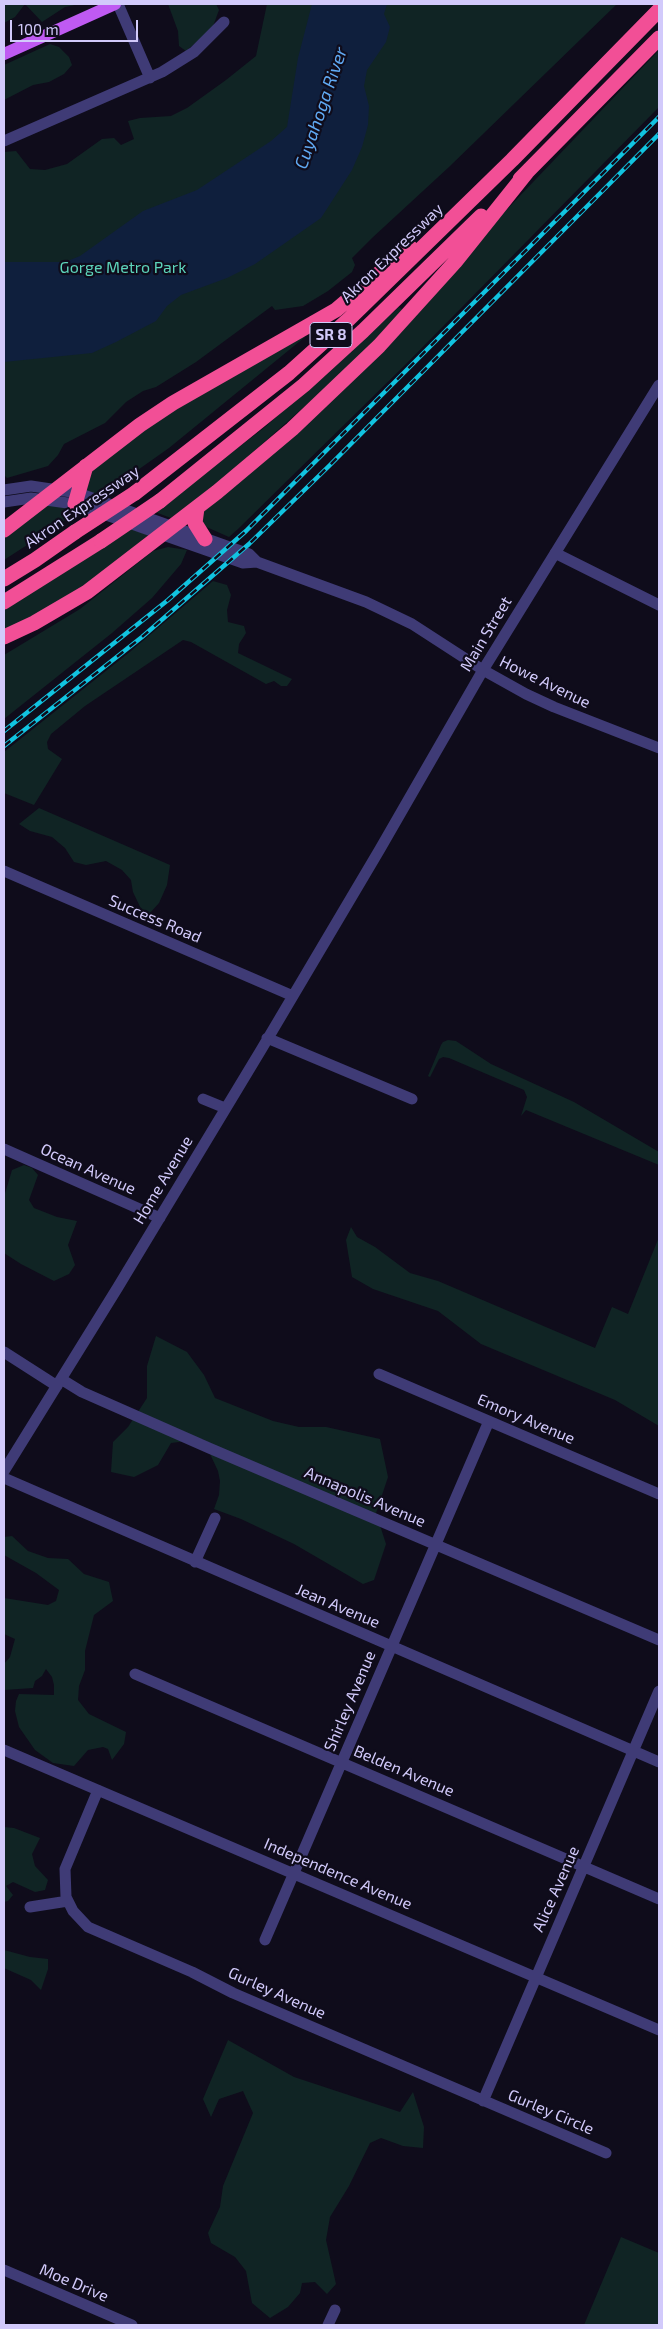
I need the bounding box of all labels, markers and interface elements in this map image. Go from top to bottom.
scale bar [12,10,140,42]
text: 100 m [18,20,59,38]
water label: Cuyahoga River [290,44,352,172]
street label: Akron Expressway [337,199,447,307]
park label: Gorge Metro Park [60,258,186,278]
road number: SR 8 [310,322,352,348]
street label: Akron Expressway [21,461,143,553]
street label: Main Street [456,593,516,675]
street label: Howe Avenue [496,652,594,712]
street label: Success Road [106,891,204,947]
street label: Home Avenue [129,1132,197,1228]
street label: Ocean Avenue [37,1139,139,1199]
street label: Emory Avenue [474,1390,578,1448]
street label: Annapolis Avenue [302,1463,428,1531]
street label: Jean Avenue [293,1580,383,1632]
street label: Shirley Avenue [320,1648,380,1754]
street label: Belden Avenue [351,1741,457,1801]
street label: Independence Avenue [261,1834,415,1914]
street label: Alice Avenue [528,1843,584,1935]
street label: Gurley Avenue [225,1963,329,2023]
street label: Gurley Circle [505,2085,597,2139]
street label: Moe Drive [37,2260,111,2306]

